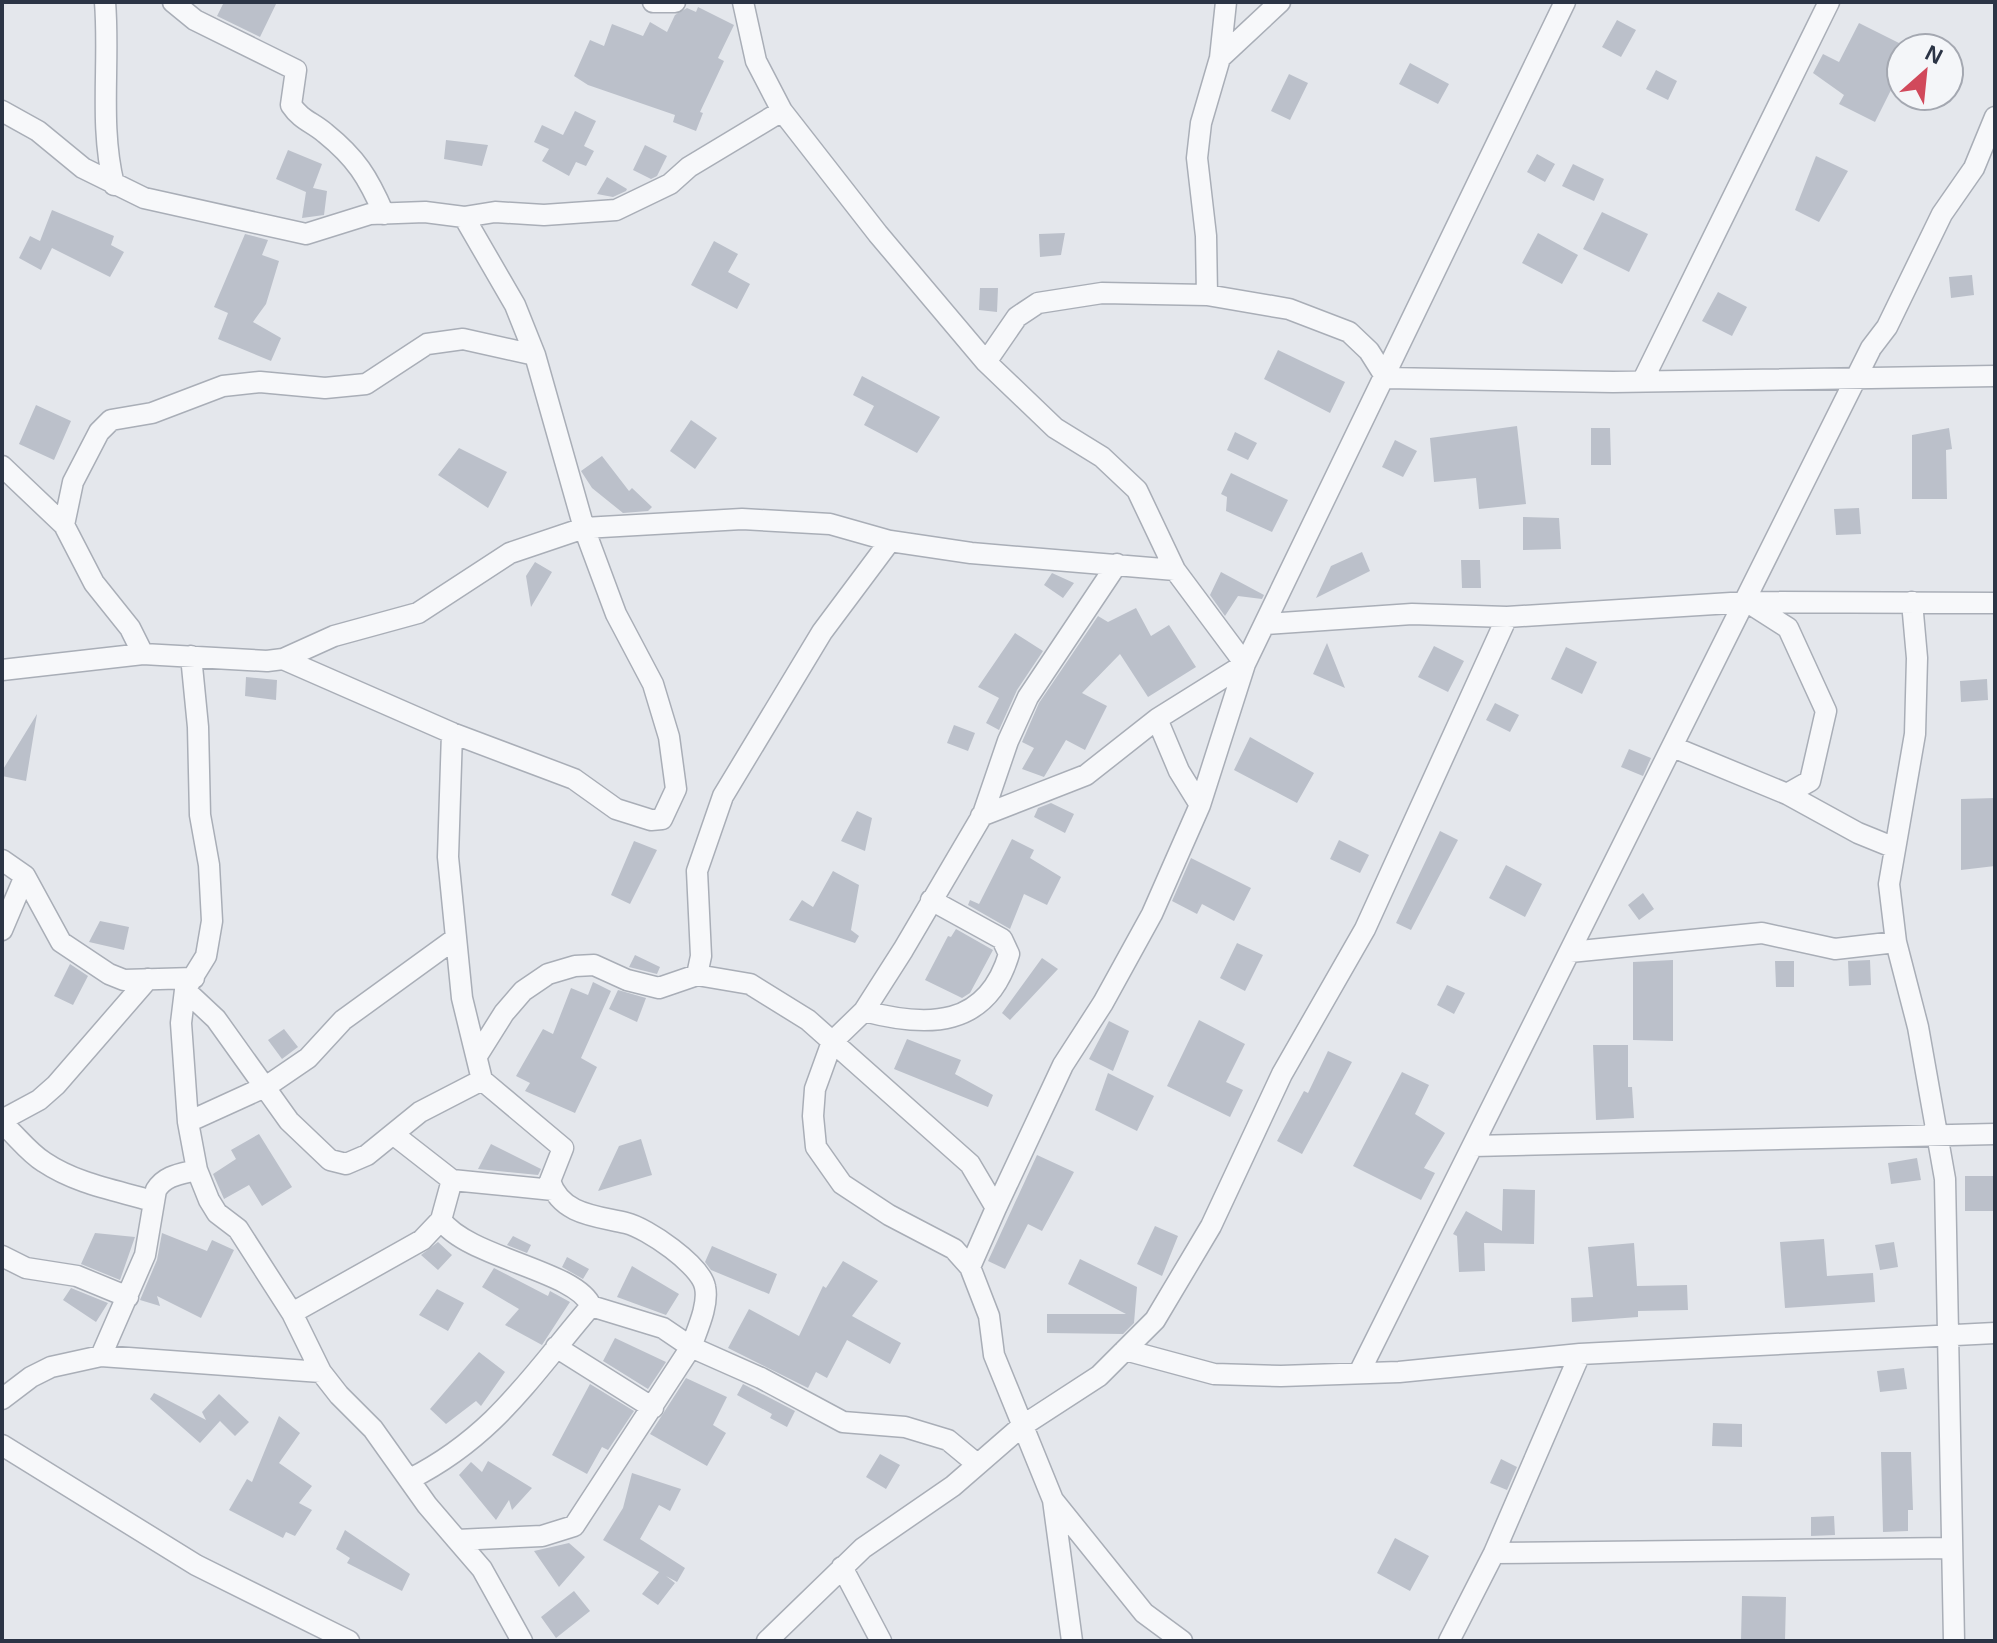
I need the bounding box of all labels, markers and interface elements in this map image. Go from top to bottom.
north arrow [1885,32,1965,112]
text: N [1921,40,1947,69]

